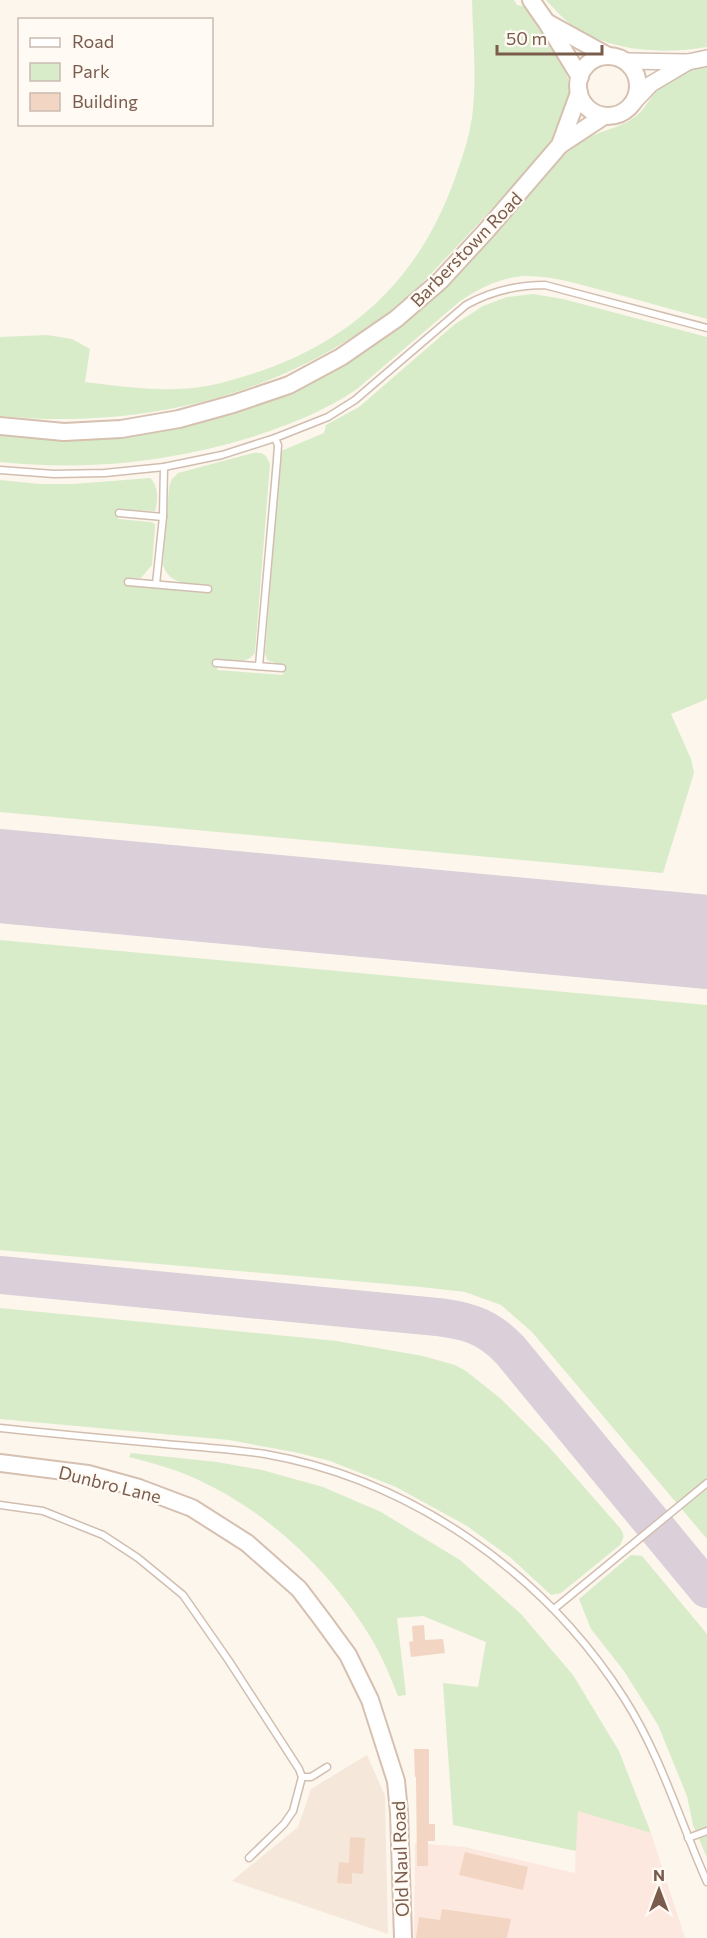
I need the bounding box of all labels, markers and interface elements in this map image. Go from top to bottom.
legend [18,18,213,126]
scale bar [497,18,602,56]
text: 50 m [506,27,547,49]
text: Road [72,30,114,52]
text: Park [72,60,110,82]
text: Building [72,90,138,112]
street label: Barberstown Road [406,187,526,311]
street label: Dunbro Lane [56,1461,164,1507]
street label: Old Naul Road [387,1801,413,1917]
north arrow [629,1860,689,1920]
text: N [653,1865,665,1884]

